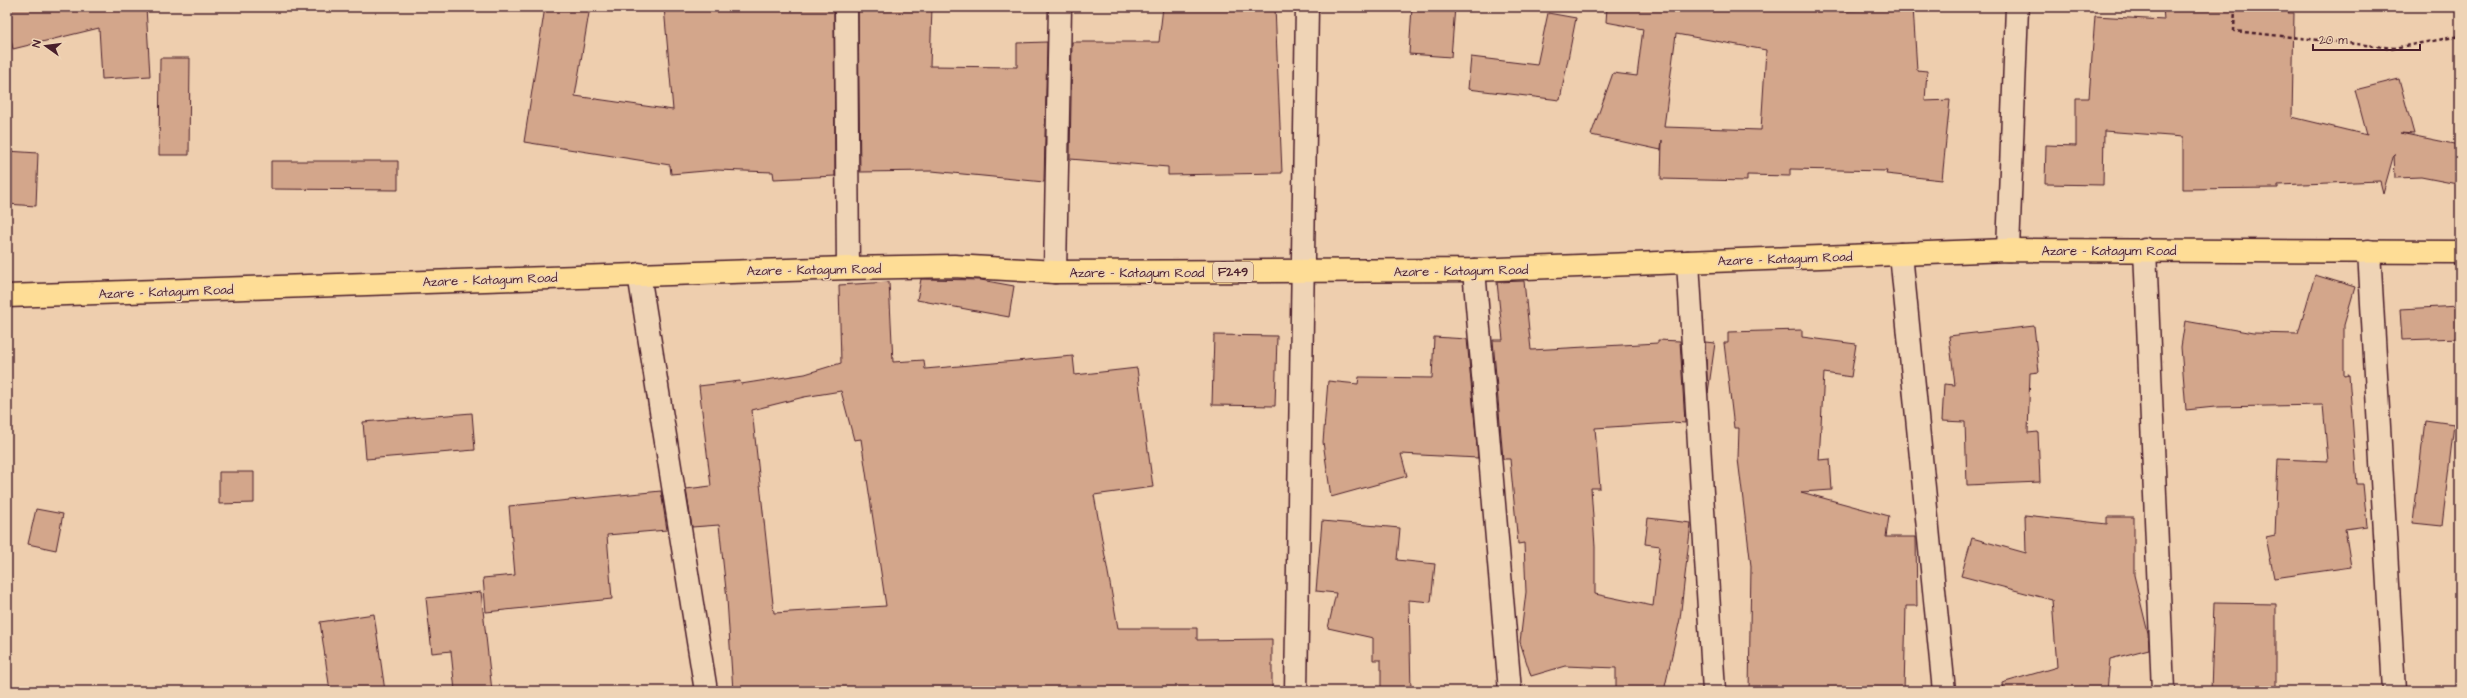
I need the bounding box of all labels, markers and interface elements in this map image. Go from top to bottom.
north arrow [26,26,66,66]
scale bar [2313,26,2420,52]
text: 20 m [2319,32,2348,49]
text: N [29,38,45,49]
street label: Azare - Katagum Road [2042,242,2177,261]
street label: Azare - Katagum Road [1717,248,1853,271]
street label: Azare - Katagum Road [746,260,882,281]
street label: Azare - Katagum Road [1393,261,1529,282]
road number: F249 [1213,262,1253,282]
street label: Azare - Katagum Road [1070,264,1205,283]
street label: Azare - Katagum Road [422,269,558,292]
street label: Azare - Katagum Road [98,281,234,304]

